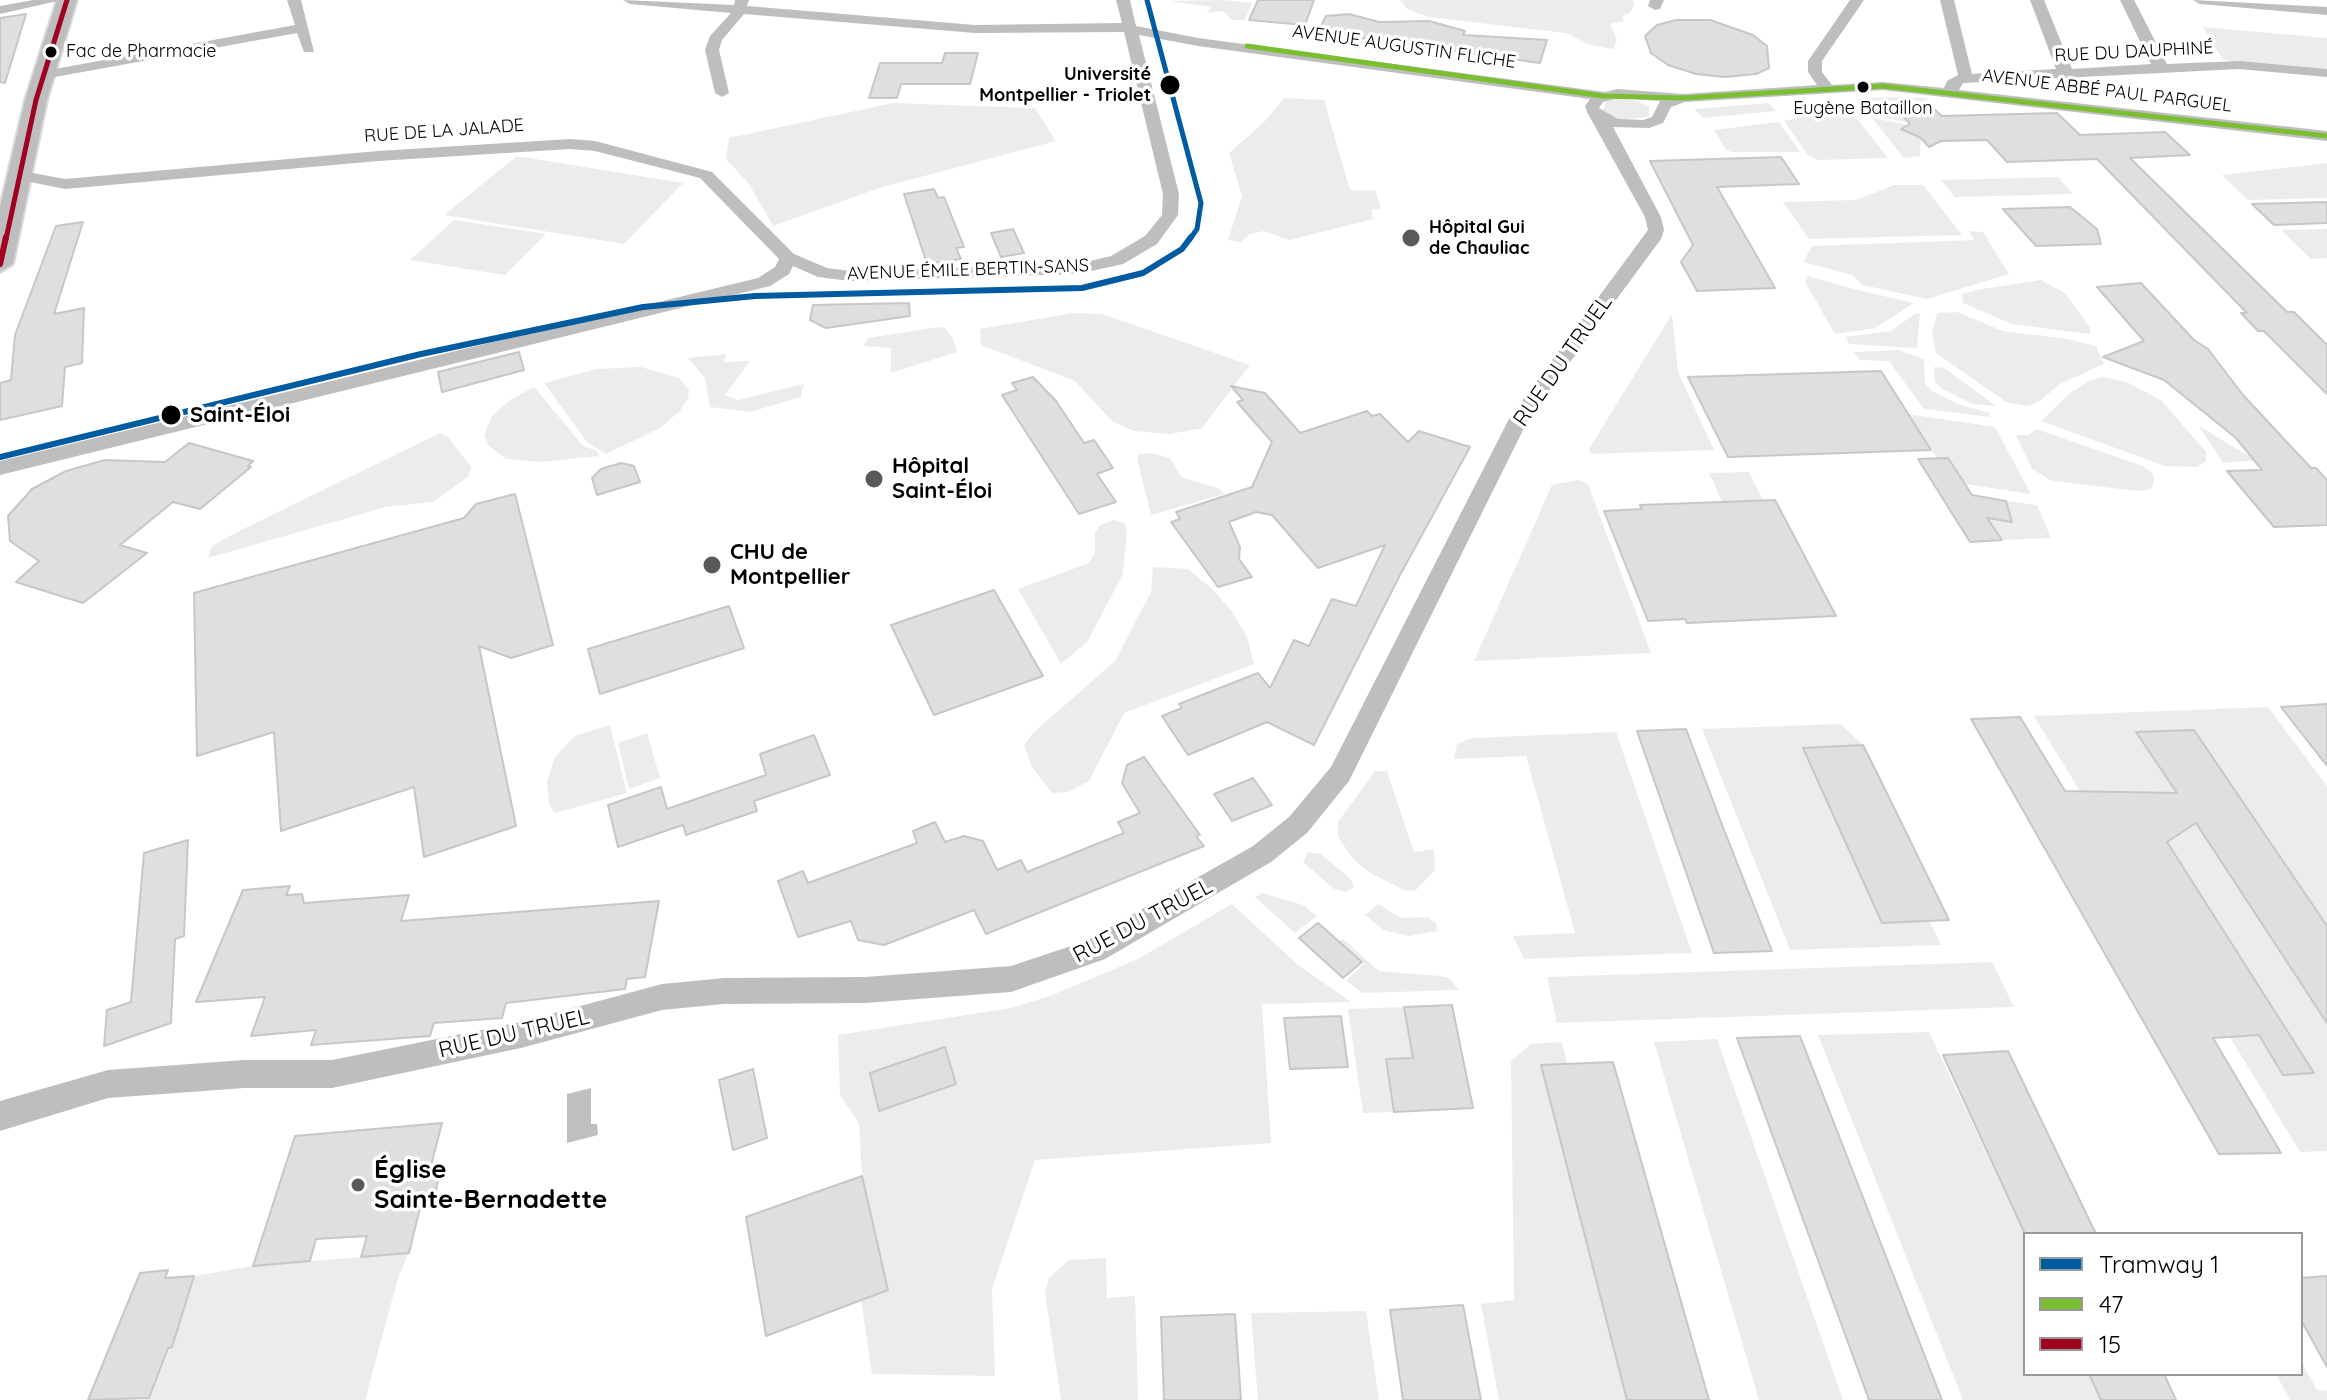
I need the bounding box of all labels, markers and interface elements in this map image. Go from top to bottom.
street label: AVENUE AUGUSTIN FLICHE [1291,21,1517,73]
street label: RUE DU DAUPHINÉ [2054,37,2214,67]
place label: Fac de Pharmacie [66,41,216,63]
marker: Fac de Pharmacie [43,44,59,60]
place label: Université Montpellier - Triolet [979,64,1151,106]
street label: AVENUE ABBÉ PAUL PARGUEL [1981,65,2233,117]
marker: Université Montpellier - Triolet [1158,73,1182,97]
marker: Eugène Bataillon [1855,79,1871,95]
place label: Eugène Bataillon [1793,98,1933,120]
street label: RUE DE LA JALADE [363,115,525,147]
place label: Hôpital Gui de Chauliac [1429,217,1529,260]
marker: Hôpital Gui de Chauliac [1400,227,1422,249]
street label: AVENUE ÉMILE BERTIN-SANS [847,255,1089,285]
street label: RUE DU TRUEL [1508,290,1618,432]
place label: Saint-Éloi [190,402,290,428]
marker: Saint-Éloi [159,403,183,427]
place label: Hôpital Saint-Éloi [892,453,992,504]
marker: Hôpital Saint-Éloi [863,468,885,490]
place label: CHU de Montpellier [730,539,850,590]
marker: CHU de Montpellier [701,554,723,576]
street label: RUE DU TRUEL [1069,873,1217,969]
street label: RUE DU TRUEL [436,1004,592,1064]
place label: Église Sainte-Bernadette [374,1154,607,1216]
marker: Église Sainte-Bernadette [349,1176,367,1194]
legend [2023,1232,2303,1376]
text: Tramway 1 [2099,1249,2219,1279]
text: 47 [2099,1289,2123,1319]
text: 15 [2099,1329,2121,1359]

